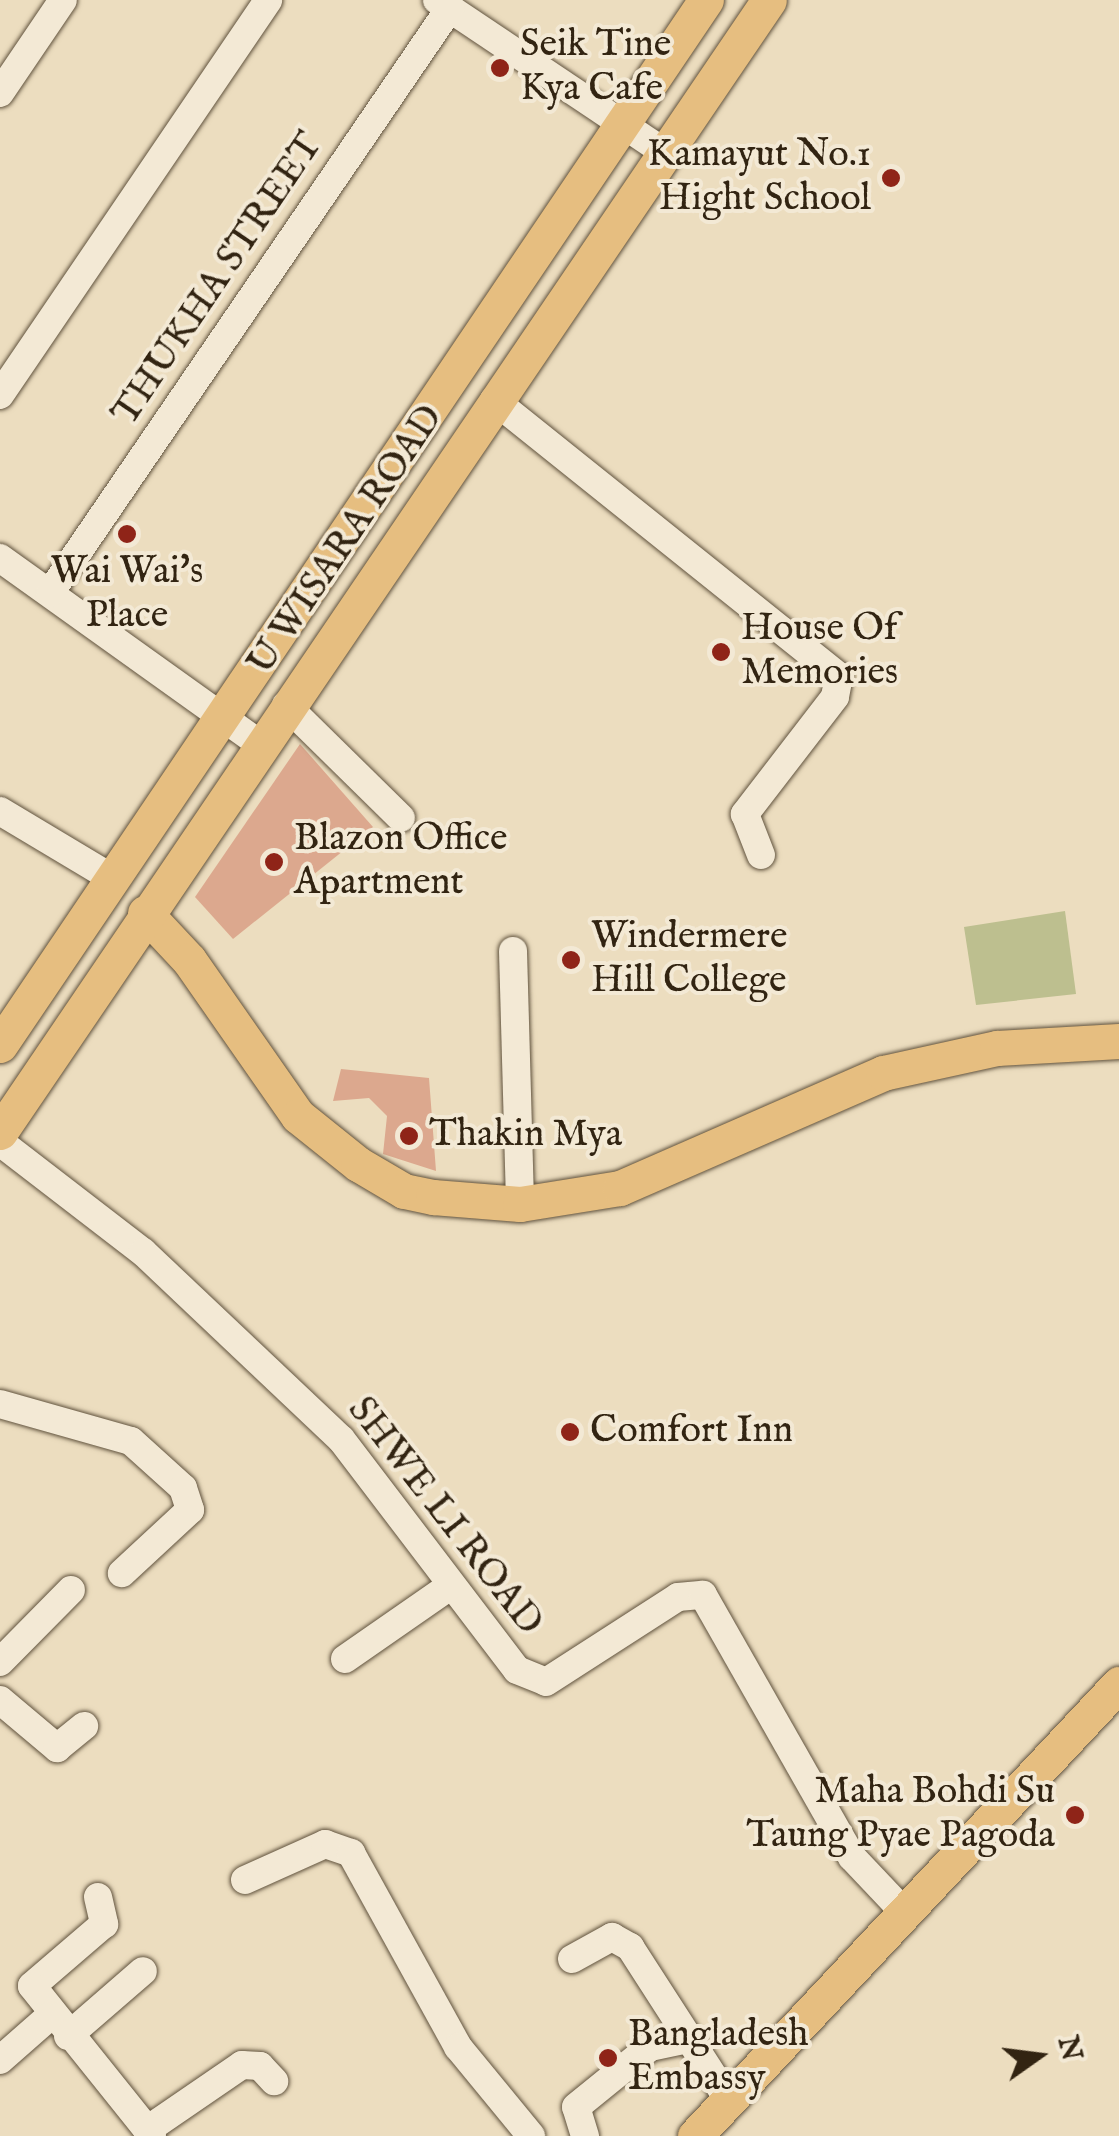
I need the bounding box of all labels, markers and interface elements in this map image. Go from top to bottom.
place label: Seik Tine Kya Cafe [520,23,671,112]
marker: Seik Tine Kya Cafe [489,57,511,79]
street label: THUKHA STREET [104,125,334,435]
place label: Kamayut No.1 Hight School [647,133,871,222]
marker: Kamayut No.1 Hight School [880,167,902,189]
street label: U WISARA ROAD [240,397,454,685]
marker: Wai Wai's Place [116,523,138,545]
place label: Wai Wai's Place [51,550,203,640]
place label: House Of Memories [741,607,898,696]
marker: House Of Memories [710,641,732,663]
place label: Blazon Office Apartment [294,817,507,906]
marker: Blazon Office Apartment [263,851,285,873]
place label: Windermere Hill College [591,915,787,1004]
marker: Windermere Hill College [560,949,582,971]
place label: Thakin Mya [429,1113,622,1159]
marker: Thakin Mya [398,1125,420,1147]
street label: SHWE LI ROAD [337,1389,551,1645]
place label: Comfort Inn [590,1409,793,1455]
marker: Comfort Inn [559,1421,581,1443]
place label: Maha Bohdi Su Taung Pyae Pagoda [746,1770,1055,1860]
marker: Maha Bohdi Su Taung Pyae Pagoda [1064,1804,1086,1826]
north arrow [989,2006,1089,2106]
place label: Bangladesh Embassy [628,2013,809,2102]
text: N [1049,2033,1089,2065]
marker: Bangladesh Embassy [597,2047,619,2069]

